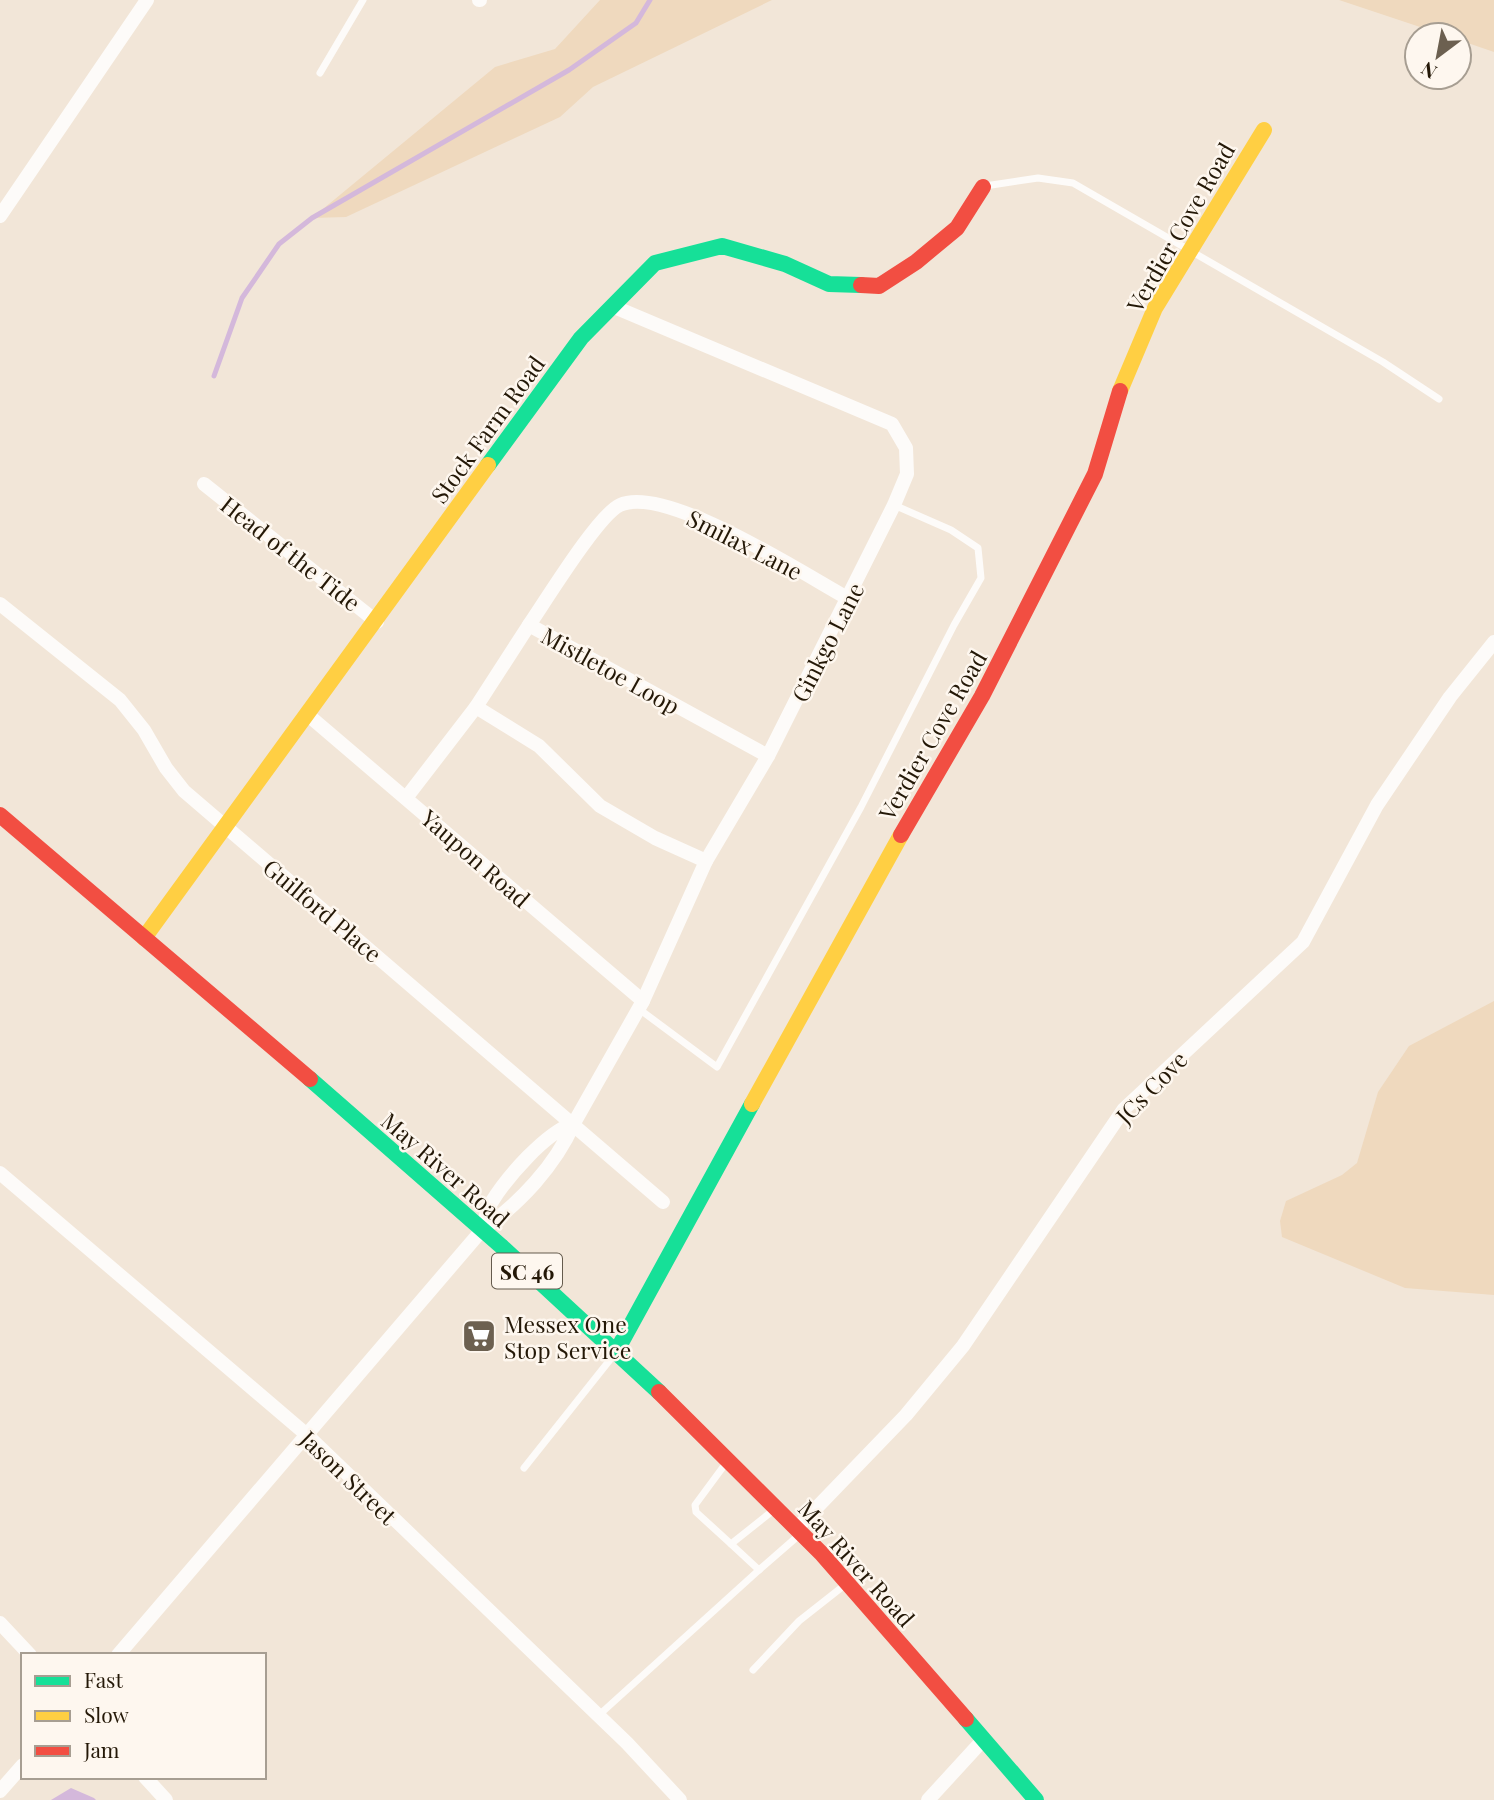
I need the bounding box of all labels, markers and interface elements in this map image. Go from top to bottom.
north arrow [1403,21,1473,91]
text: N [1416,56,1441,86]
street label: Verdier Cove Road [1118,137,1241,318]
street label: Stock Farm Road [423,349,551,509]
street label: Head of the Tide [215,489,367,617]
street label: Smilax Lane [682,502,808,586]
street label: Ginkgo Lane [784,577,870,707]
street label: Mistletoe Loop [536,619,686,721]
street label: Verdier Cove Road [870,645,993,826]
street label: Yaupon Road [414,801,537,914]
street label: Guilford Place [257,851,389,969]
street label: JCs Cove [1108,1044,1193,1131]
street label: May River Road [375,1105,517,1233]
road number: SC 46 [492,1254,562,1288]
place label: Messex One Stop Service [504,1308,631,1365]
supermarket icon: Messex One Stop Service [460,1317,498,1355]
street label: Jason Street [293,1423,404,1531]
street label: May River Road [792,1493,922,1633]
legend [21,1653,266,1779]
text: Fast [84,1665,123,1693]
text: Slow [84,1700,129,1728]
text: Jam [83,1735,120,1763]

